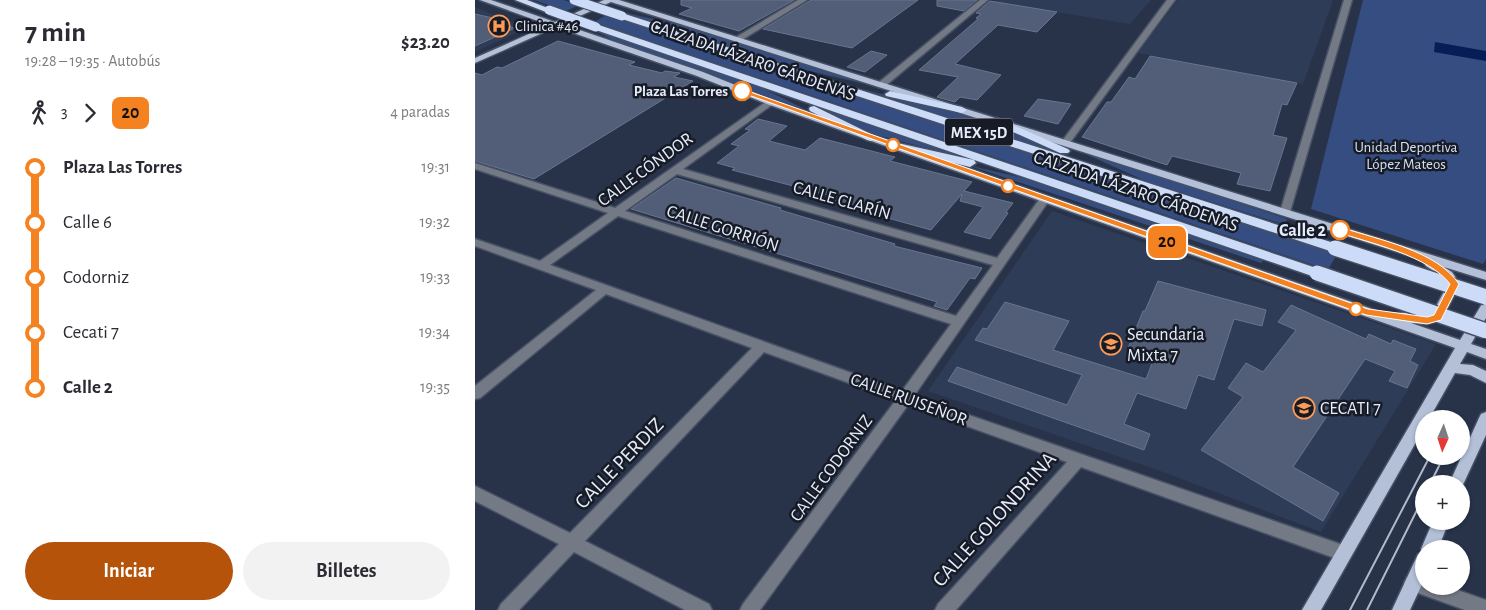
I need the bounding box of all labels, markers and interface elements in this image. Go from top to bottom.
hospital icon: Clinica #46 [487,14,511,38]
street label: CALZADA LÁZARO CÁRDENAS [648,15,858,104]
text: 7 min [25,19,86,47]
place label: Clinica #46 [515,19,579,34]
text: $23.20 [401,33,450,52]
text: 19:28 – 19:35 · Autobús [25,53,161,69]
marker: Plaza Las Torres [732,81,752,101]
place label: Plaza Las Torres [634,84,728,99]
icon: walk [25,99,53,127]
icon: forward [76,99,104,127]
text: 3 [61,104,68,120]
text: 20 [122,104,139,122]
text: 4 paradas [390,104,450,120]
road number: MEX 15D [945,118,1013,146]
street label: CALLE CÓNDOR [593,127,696,210]
unlabelled marker [886,138,900,152]
park label: Unidad Deportiva López Mateos [1354,140,1458,172]
street label: CALZADA LÁZARO CÁRDENAS [1031,146,1241,235]
text: Plaza Las Torres [63,158,182,177]
text: 19:31 [421,159,450,175]
street label: CALLE CLARÍN [791,176,893,223]
unlabelled marker [1001,179,1015,193]
street label: CALLE GORRIÓN [664,199,782,256]
text: Calle 6 [63,213,112,232]
text: 19:32 [419,214,450,230]
marker: Calle 2 [1330,220,1350,240]
place label: Calle 2 [1279,222,1327,240]
line badge: 20 [1145,226,1189,258]
text: 20 [1158,233,1176,251]
text: Codorniz [63,268,129,287]
text: 19:33 [420,269,450,285]
unlabelled marker [1349,302,1363,316]
text: Cecati 7 [63,323,119,342]
text: 19:34 [419,324,450,340]
place label: Secundaria Mixta 7 [1127,326,1205,365]
school or university icon: Secundaria Mixta 7 [1099,332,1123,356]
street label: CALLE RUISEÑOR [848,368,970,429]
text: Calle 2 [63,378,113,397]
text: 19:35 [420,379,450,395]
school or university icon: CECATI 7 [1292,396,1316,420]
place label: CECATI 7 [1320,400,1381,418]
north arrow [1415,410,1470,465]
map controls [1415,410,1470,595]
street label: CALLE CODORNIZ [787,412,876,525]
street label: CALLE PERDIZ [571,414,668,513]
street label: CALLE GOLONDRINA [929,448,1060,591]
button: + [1415,475,1470,530]
button: − [1415,540,1470,595]
button: Iniciar [25,542,233,600]
button: Billetes [243,542,450,600]

